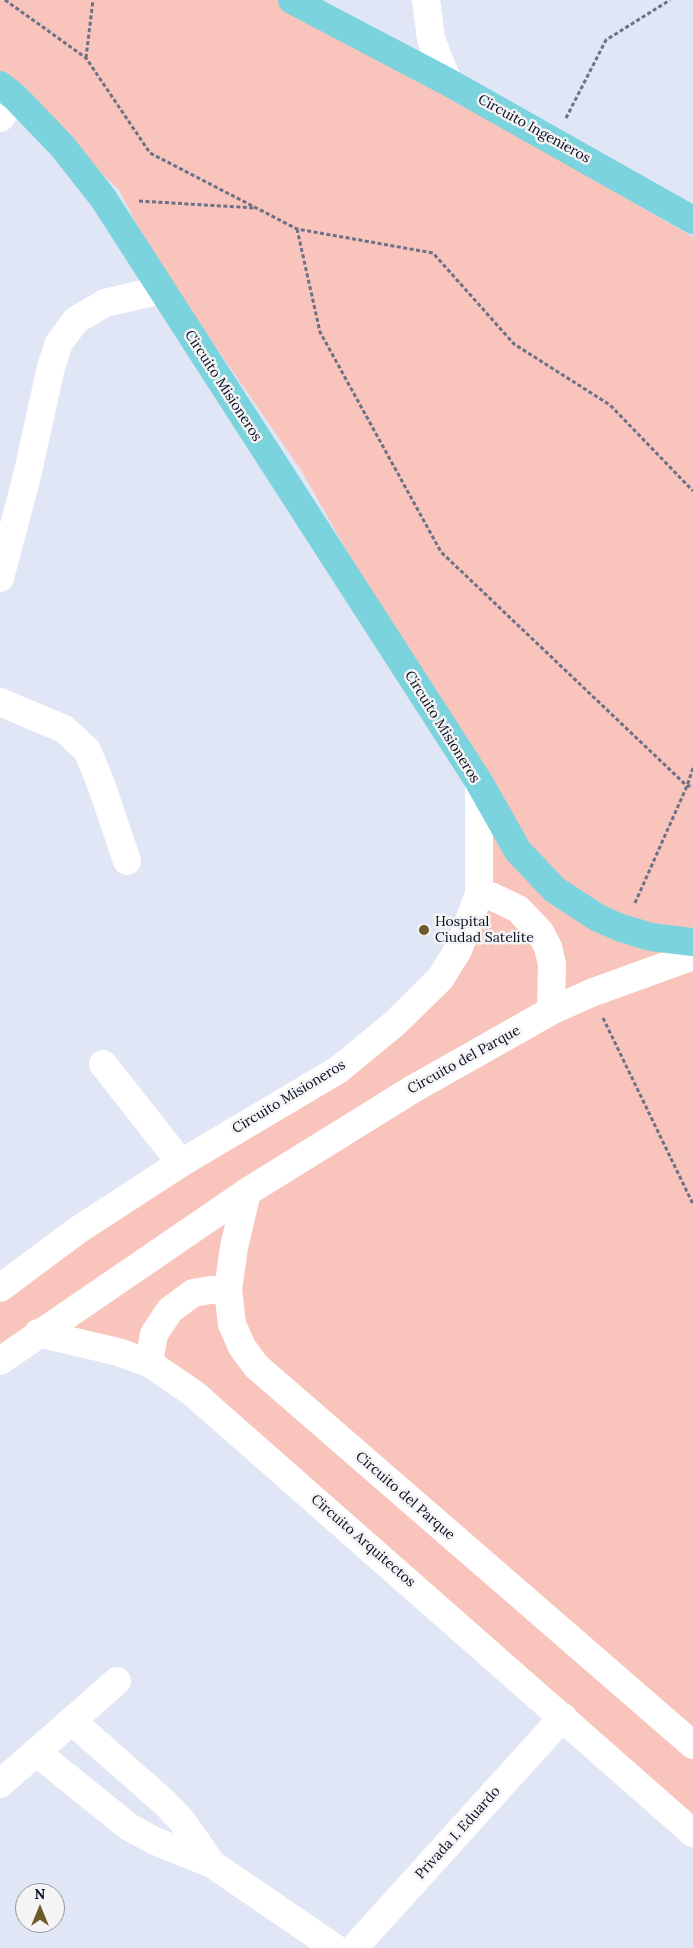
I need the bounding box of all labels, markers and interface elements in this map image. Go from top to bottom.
street label: Circuito Ingenieros [475,91,593,167]
street label: Circuito Misioneros [181,327,265,445]
street label: Circuito Misioneros [401,668,483,786]
place label: Hospital Ciudad Satelite [435,914,534,946]
marker: Hospital Ciudad Satelite [417,923,431,937]
street label: Circuito del Parque [405,1022,523,1098]
street label: Circuito Misioneros [229,1057,349,1137]
street label: Circuito del Parque [352,1448,458,1544]
street label: Circuito Arquitectos [307,1491,419,1591]
street label: Privada I. Eduardo [412,1783,504,1883]
north arrow [15,1883,65,1933]
text: N [35,1885,45,1903]

